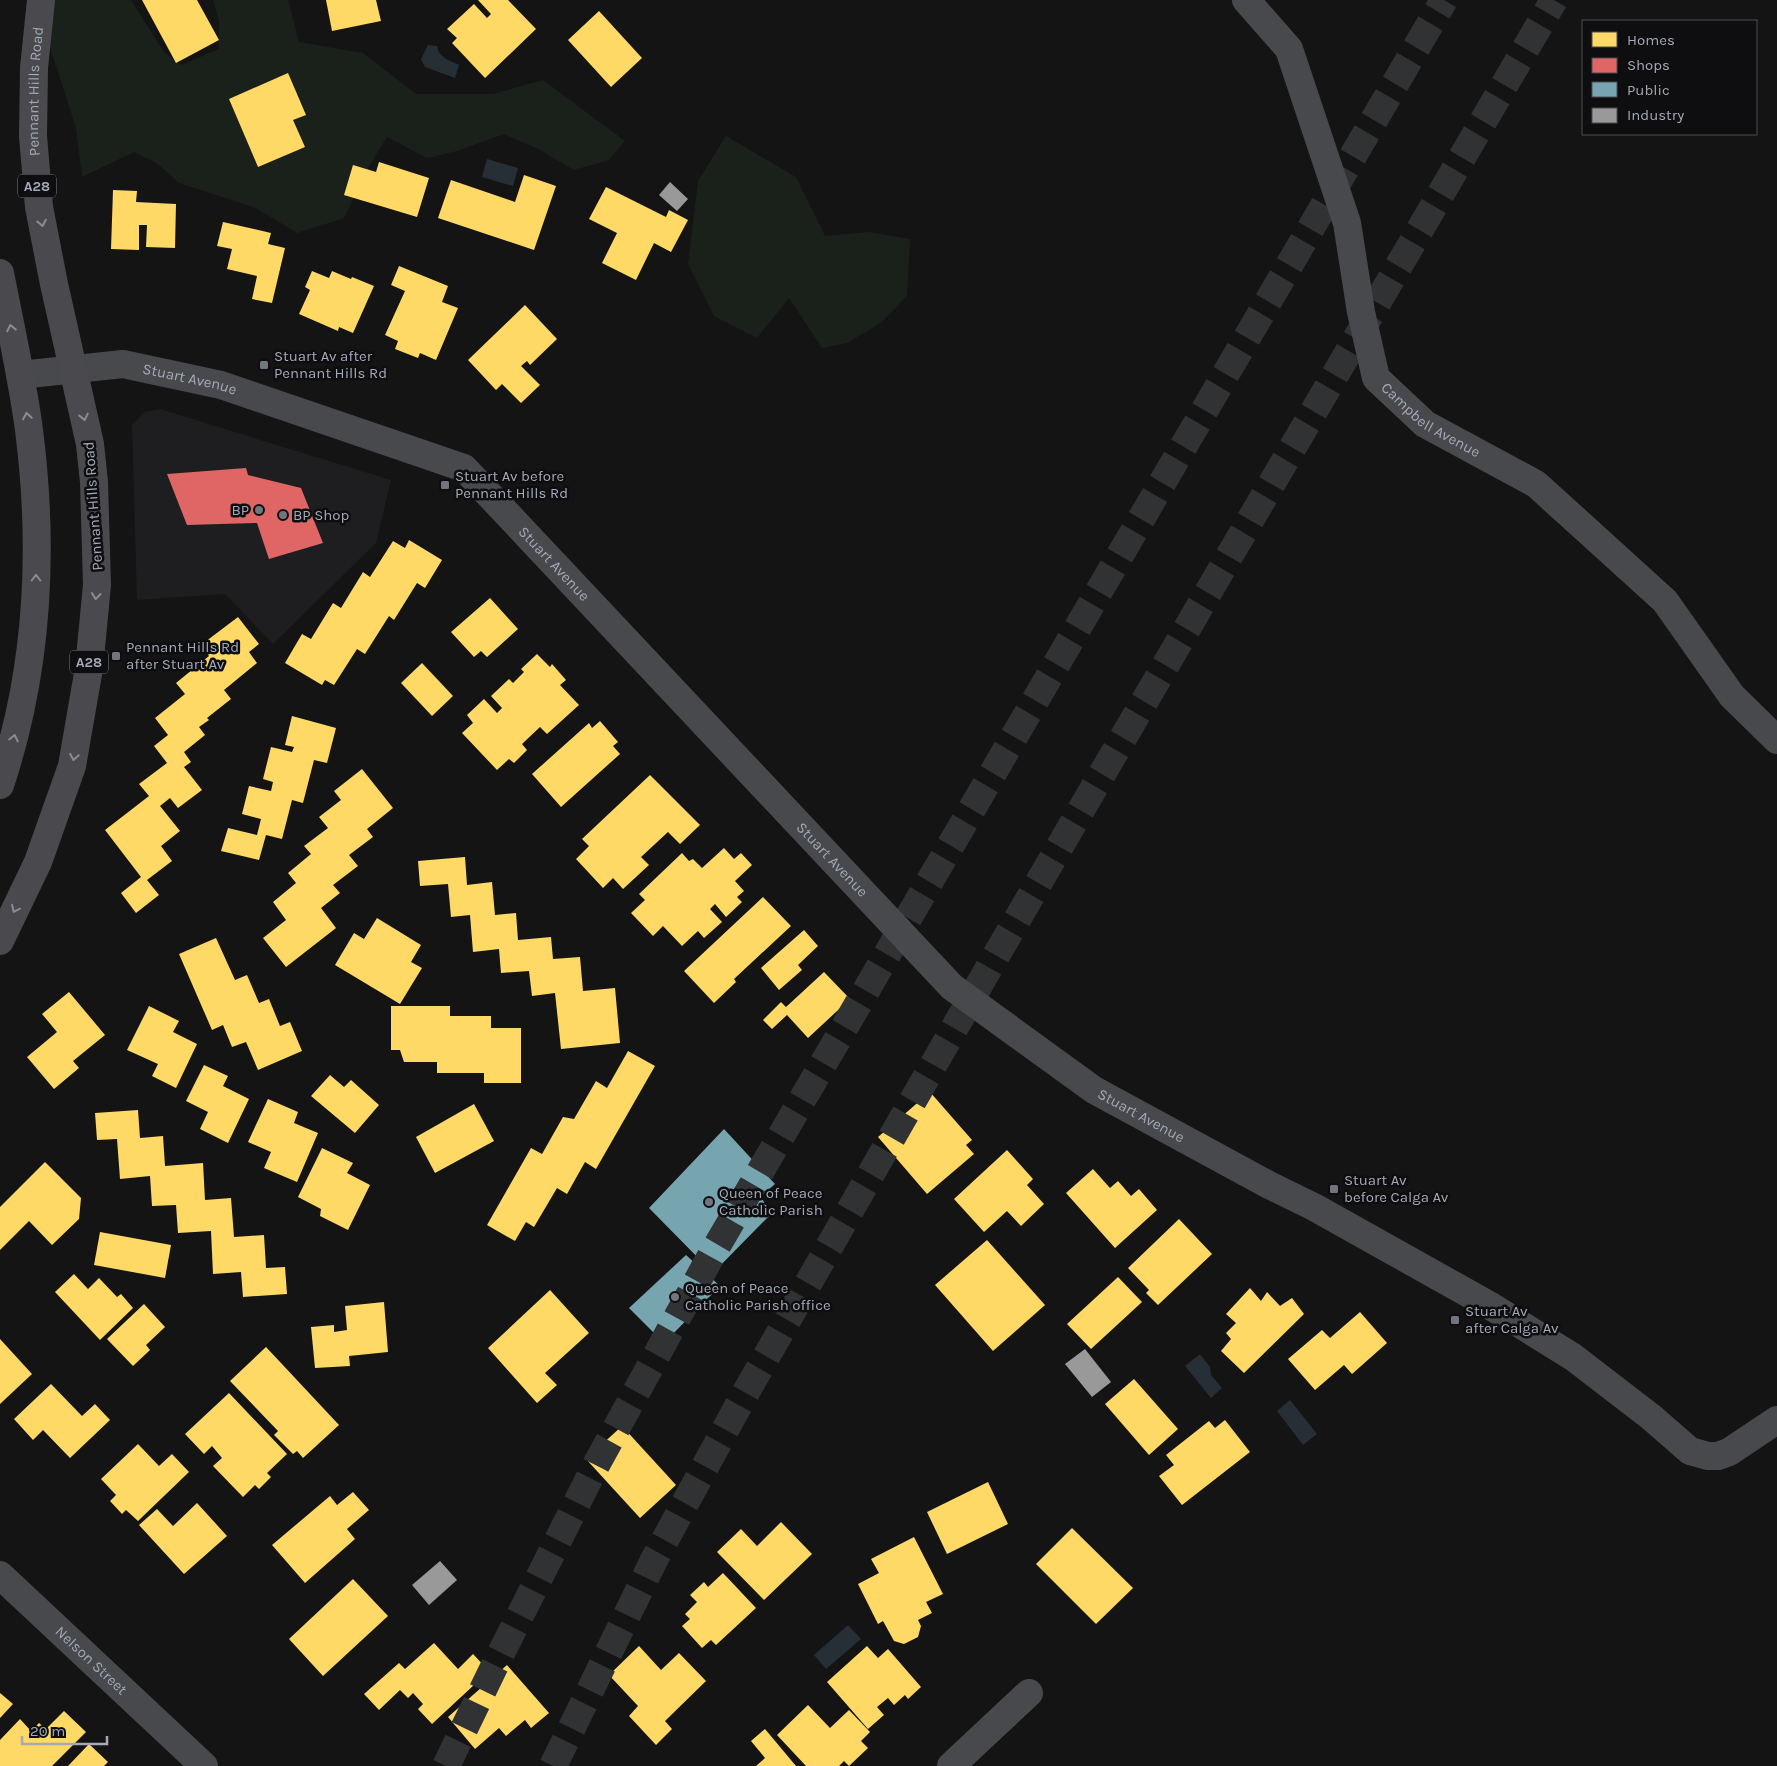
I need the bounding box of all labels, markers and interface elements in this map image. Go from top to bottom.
legend [1582,20,1757,135]
street label: Pennant Hills Road [24,26,47,157]
text: Homes [1627,31,1675,49]
text: Shops [1627,56,1670,74]
text: Public [1627,81,1670,99]
text: Industry [1627,106,1684,124]
road number: A28 [18,175,56,198]
one-way arrow [37,218,47,227]
one-way arrow [6,323,17,332]
place label: Stuart Av after Pennant Hills Rd [274,347,387,382]
street label: Stuart Avenue [141,359,239,399]
marker: Stuart Av after Pennant Hills Rd [258,359,270,371]
street label: Campbell Avenue [1377,379,1483,461]
one-way arrow [22,411,33,419]
one-way arrow [79,413,89,422]
street label: Pennant Hills Road [80,441,106,571]
place label: Stuart Av before Pennant Hills Rd [455,467,568,502]
marker: Stuart Av before Pennant Hills Rd [439,479,451,491]
place label: BP [231,501,249,519]
marker: BP [253,504,265,516]
place label: BP Shop [293,506,349,524]
marker: BP Shop [277,509,289,521]
street label: Stuart Avenue [515,523,593,605]
one-way arrow [31,573,41,581]
one-way arrow [91,593,102,601]
place label: Pennant Hills Rd after Stuart Av [126,638,239,673]
road number: A28 [70,650,108,674]
marker: Pennant Hills Rd after Stuart Av [110,650,122,662]
one-way arrow [8,734,18,743]
one-way arrow [69,753,79,762]
street label: Stuart Avenue [793,818,872,901]
one-way arrow [12,903,22,912]
street label: Stuart Avenue [1095,1085,1188,1146]
place label: Stuart Av before Calga Av [1344,1171,1449,1206]
marker: Stuart Av before Calga Av [1328,1183,1340,1195]
place label: Queen of Peace Catholic Parish [719,1184,823,1219]
marker: Queen of Peace Catholic Parish [703,1196,715,1208]
place label: Queen of Peace Catholic Parish office [685,1279,831,1314]
marker: Queen of Peace Catholic Parish office [669,1291,681,1303]
place label: Stuart Av after Calga Av [1465,1302,1559,1337]
marker: Stuart Av after Calga Av [1449,1314,1461,1326]
street label: Nelson Street [51,1622,131,1699]
scale bar [22,1714,108,1746]
text: 20 m [30,1722,65,1740]

